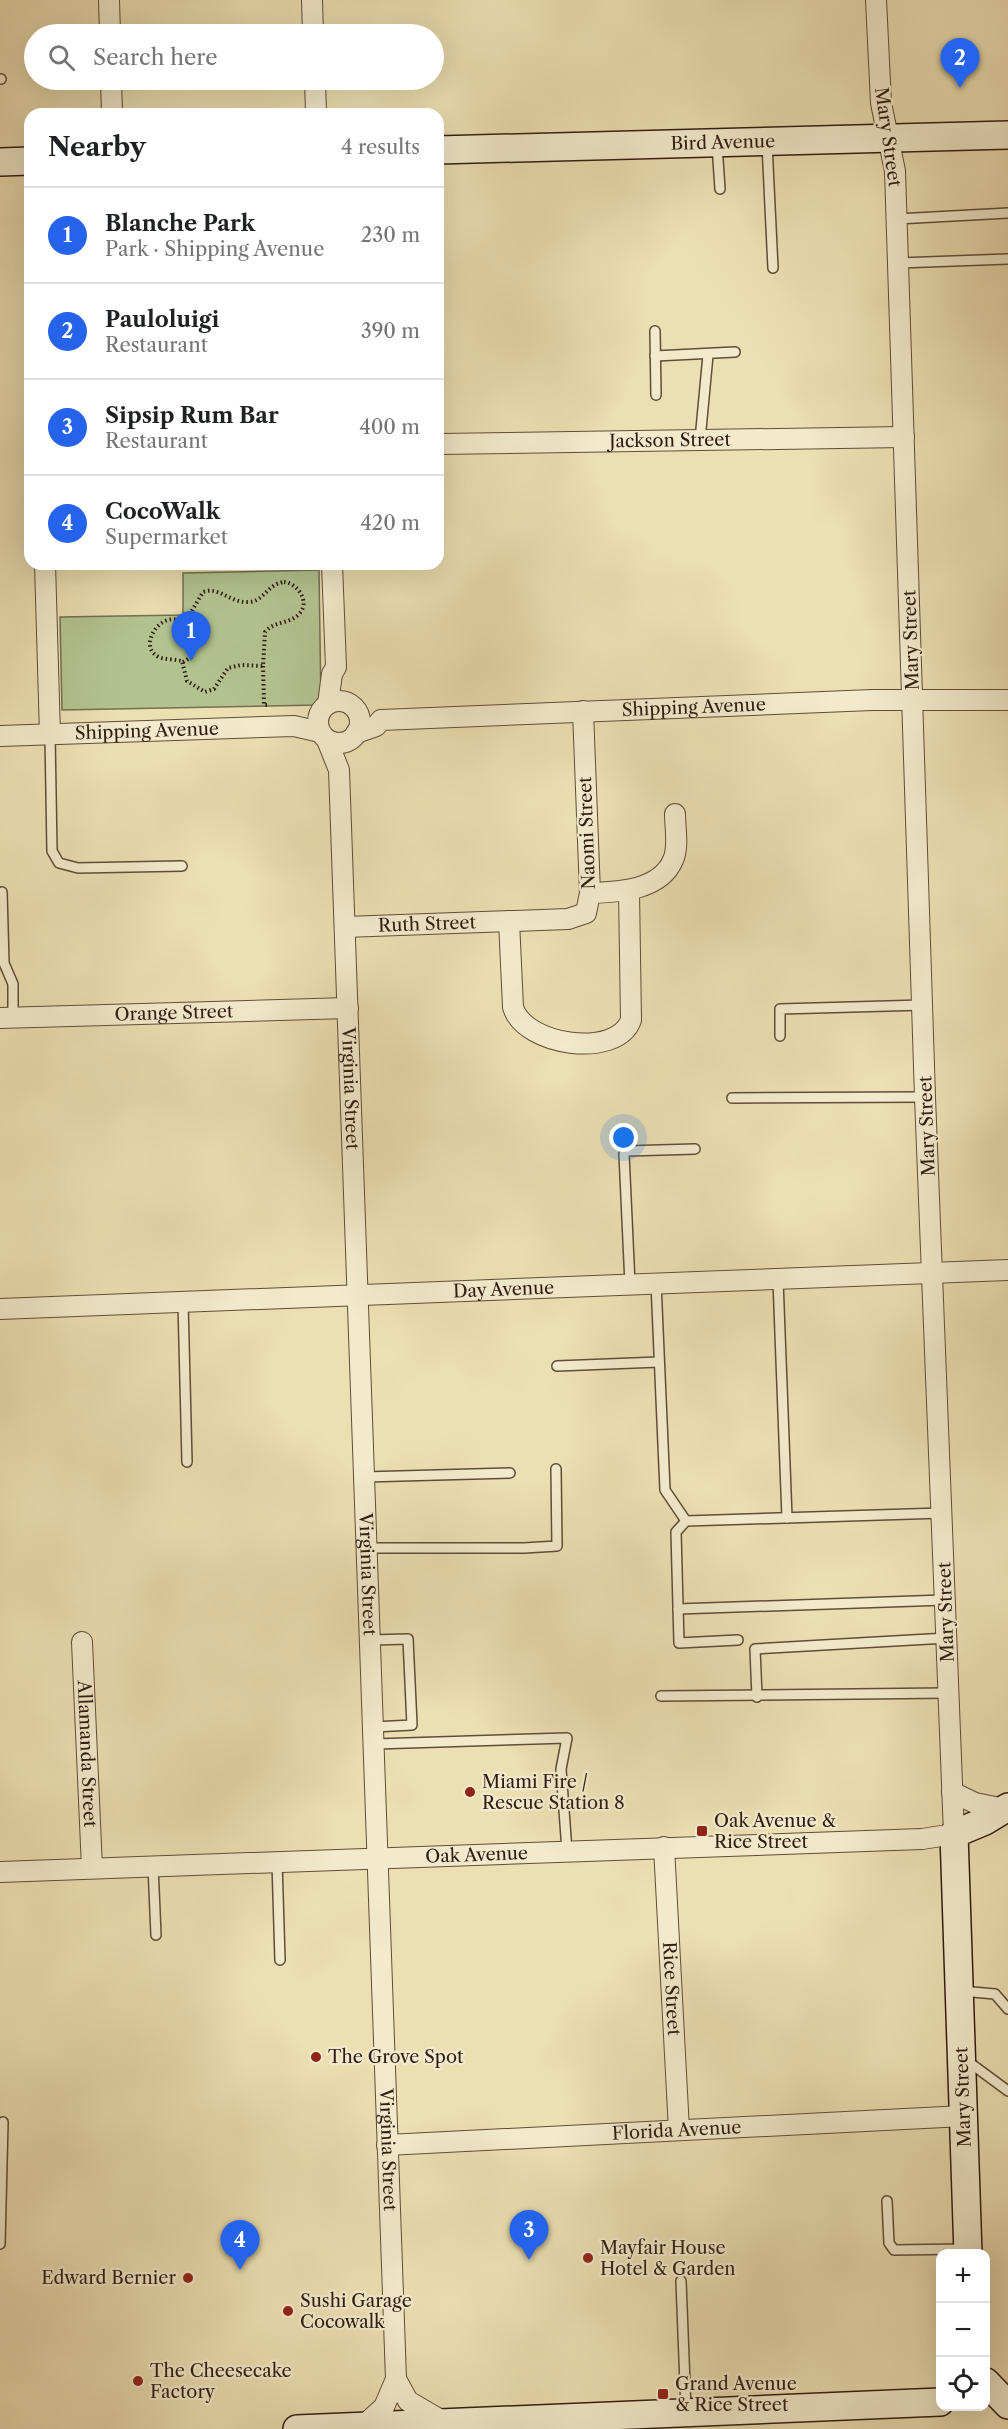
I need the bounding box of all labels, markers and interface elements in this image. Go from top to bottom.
search box [24,24,444,90]
pin: 2 [940,38,980,88]
icon: search [45,41,78,74]
text: Search here [93,44,218,71]
street label: Mary Street [870,86,906,189]
street label: Bird Avenue [670,130,775,155]
text: Nearby [48,131,146,163]
text: 4 results [341,135,420,159]
text: Blanche Park [105,210,255,237]
text: 1 [63,223,72,247]
text: 230 m [361,223,420,247]
text: Park · Shipping Avenue [105,237,324,261]
text: Pauloluigi [105,306,219,333]
text: 2 [62,319,73,343]
text: 390 m [361,319,420,343]
text: Restaurant [105,333,208,357]
text: Sipsip Rum Bar [105,402,279,429]
text: 3 [62,415,73,439]
text: 400 m [359,415,420,439]
text: Restaurant [105,429,208,453]
street label: Jackson Street [606,429,732,452]
text: CocoWalk [105,498,220,525]
text: 4 [62,511,73,535]
text: 420 m [360,511,420,535]
text: Supermarket [105,525,228,549]
street label: Mary Street [898,589,924,691]
pin: 1 [172,612,210,661]
street label: Shipping Avenue [621,693,766,721]
street label: Shipping Avenue [74,718,219,744]
street label: Naomi Street [574,776,600,890]
street label: Ruth Street [378,911,477,937]
street label: Orange Street [114,1000,234,1026]
street label: Virginia Street [337,1026,363,1151]
street label: Mary Street [914,1075,940,1177]
your location [609,1123,638,1152]
street label: Day Avenue [453,1277,555,1302]
street label: Virginia Street [354,1511,381,1637]
street label: Mary Street [933,1561,959,1663]
street label: Allamanda Street [73,1679,101,1829]
place label: Miami Fire / Rescue Station 8 [482,1771,625,1814]
marker: Miami Fire / Rescue Station 8 [463,1785,477,1799]
place label: Oak Avenue & Rice Street [714,1810,836,1853]
marker: Oak Avenue & Rice Street [695,1824,709,1838]
street label: Oak Avenue [425,1842,528,1868]
street label: Rice Street [658,1941,685,2037]
place label: The Grove Spot [328,2046,464,2068]
street label: Mary Street [950,2046,976,2148]
marker: The Grove Spot [309,2050,323,2064]
street label: Virginia Street [375,2087,401,2212]
street label: Florida Avenue [611,2116,742,2145]
pin: 3 [510,2210,548,2260]
pin: 4 [220,2220,260,2270]
place label: Mayfair House Hotel & Garden [600,2237,736,2280]
map controls [936,2249,990,2411]
button: + [936,2249,990,2303]
marker: Mayfair House Hotel & Garden [581,2251,595,2265]
place label: Edward Bernier [41,2267,176,2289]
marker: Edward Bernier [181,2271,195,2285]
place label: Sushi Garage Cocowalk [300,2290,412,2333]
button: − [936,2303,990,2357]
marker: Sushi Garage Cocowalk [281,2304,295,2318]
button: locate [936,2357,990,2411]
place label: The Cheesecake Factory [150,2360,292,2403]
place label: Grand Avenue & Rice Street [675,2373,797,2416]
marker: The Cheesecake Factory [131,2374,145,2388]
marker: Grand Avenue & Rice Street [656,2387,670,2401]

